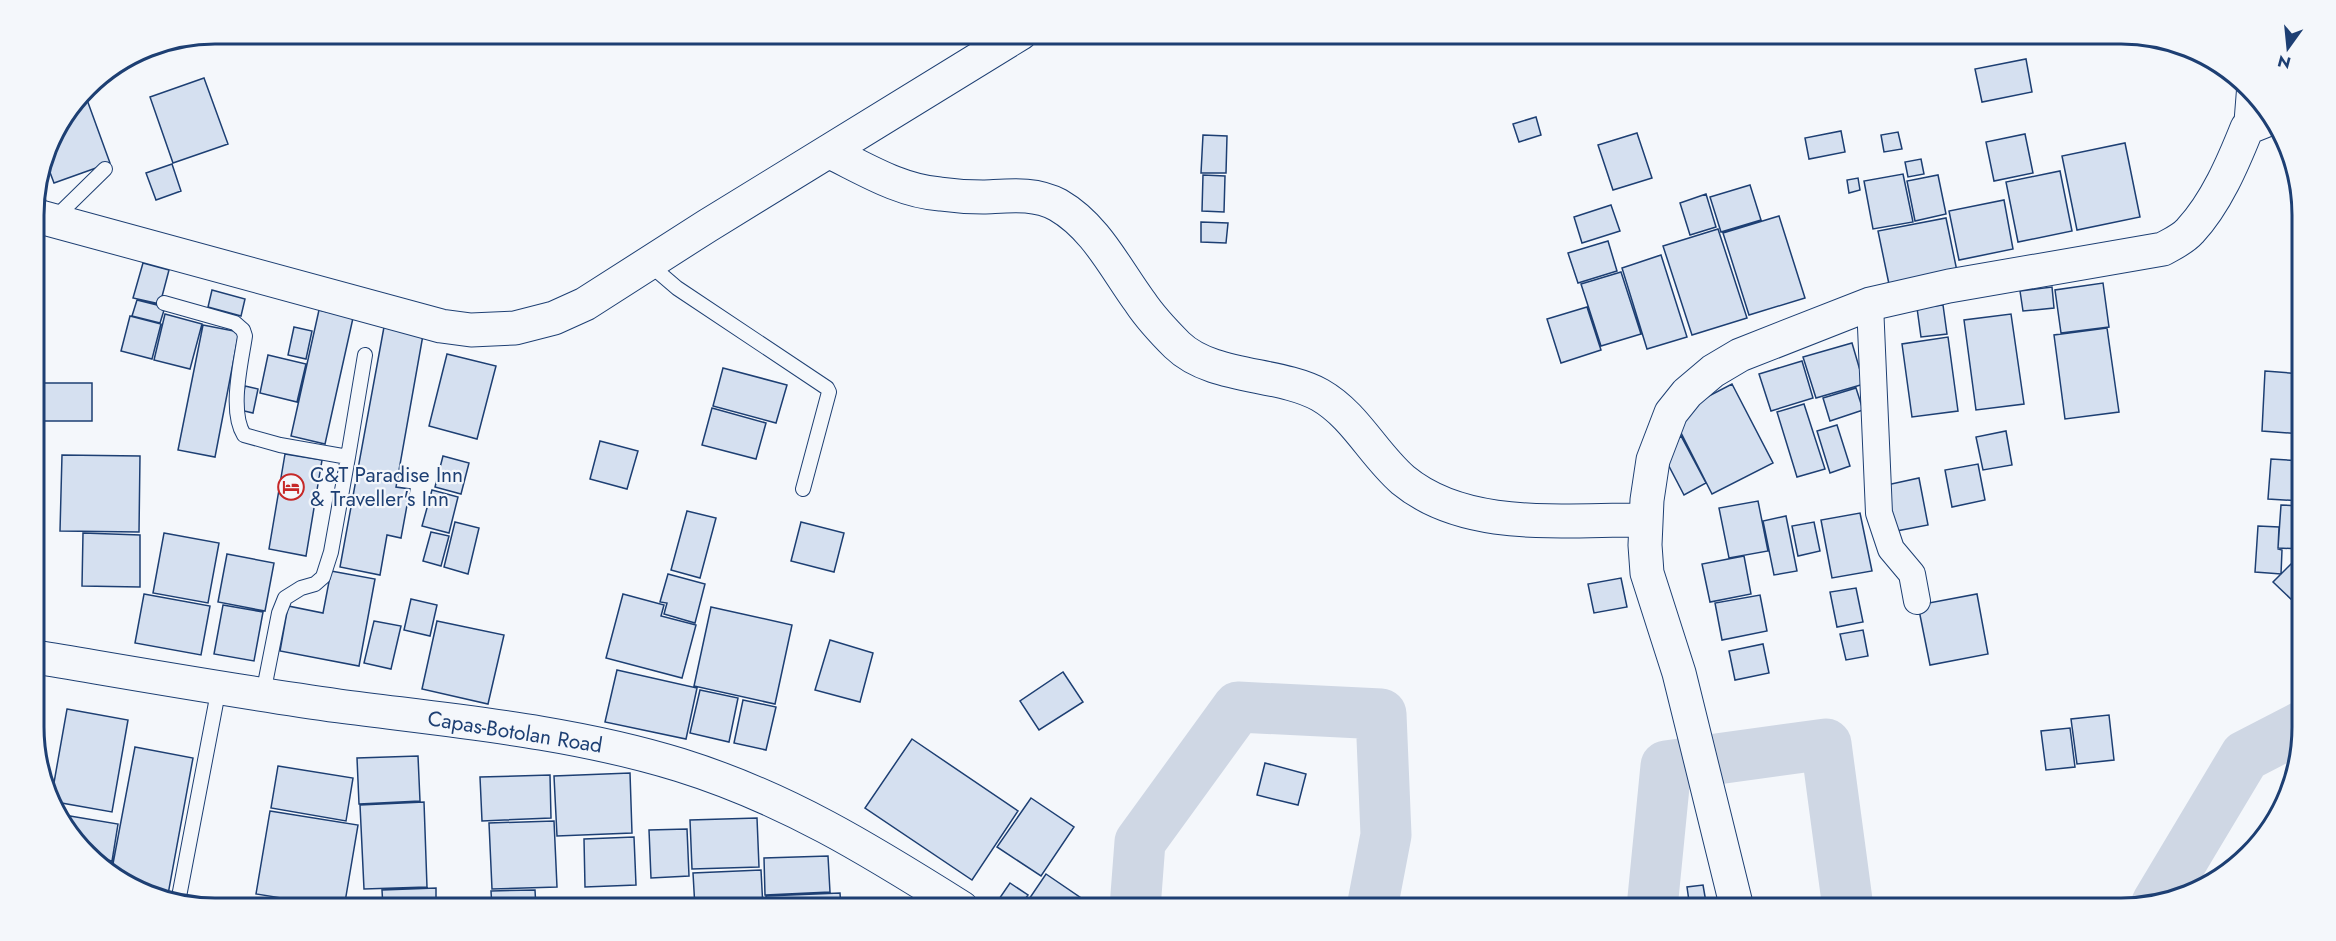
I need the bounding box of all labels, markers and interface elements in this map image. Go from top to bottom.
north arrow [2258,18,2318,78]
text: N [2275,49,2293,75]
place label: C&T Paradise Inn & Traveller's Inn [310,460,463,514]
hotel icon: C&T Paradise Inn & Traveller's Inn [276,472,306,502]
street label: Capas-Botolan Road [425,703,605,761]

